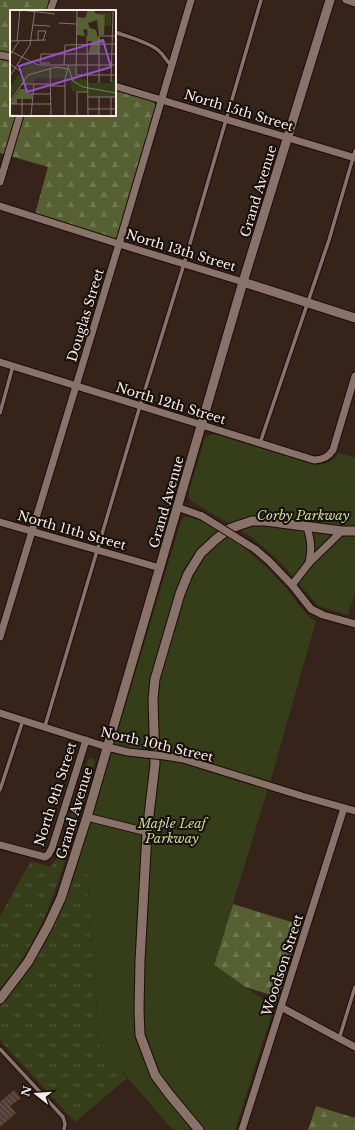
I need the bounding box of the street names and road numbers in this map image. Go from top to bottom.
street label: North 15th Street [182,86,296,135]
street label: Grand Avenue [236,143,281,239]
street label: North 13th Street [124,226,238,275]
street label: Douglas Street [63,266,108,364]
street label: North 12th Street [114,379,228,428]
street label: Grand Avenue [145,454,188,550]
street label: North 11th Street [16,507,128,554]
street label: North 10th Street [99,723,215,766]
street label: North 9th Street [31,740,80,848]
street label: Grand Avenue [52,765,97,861]
street label: Woodson Street [258,912,307,1019]

